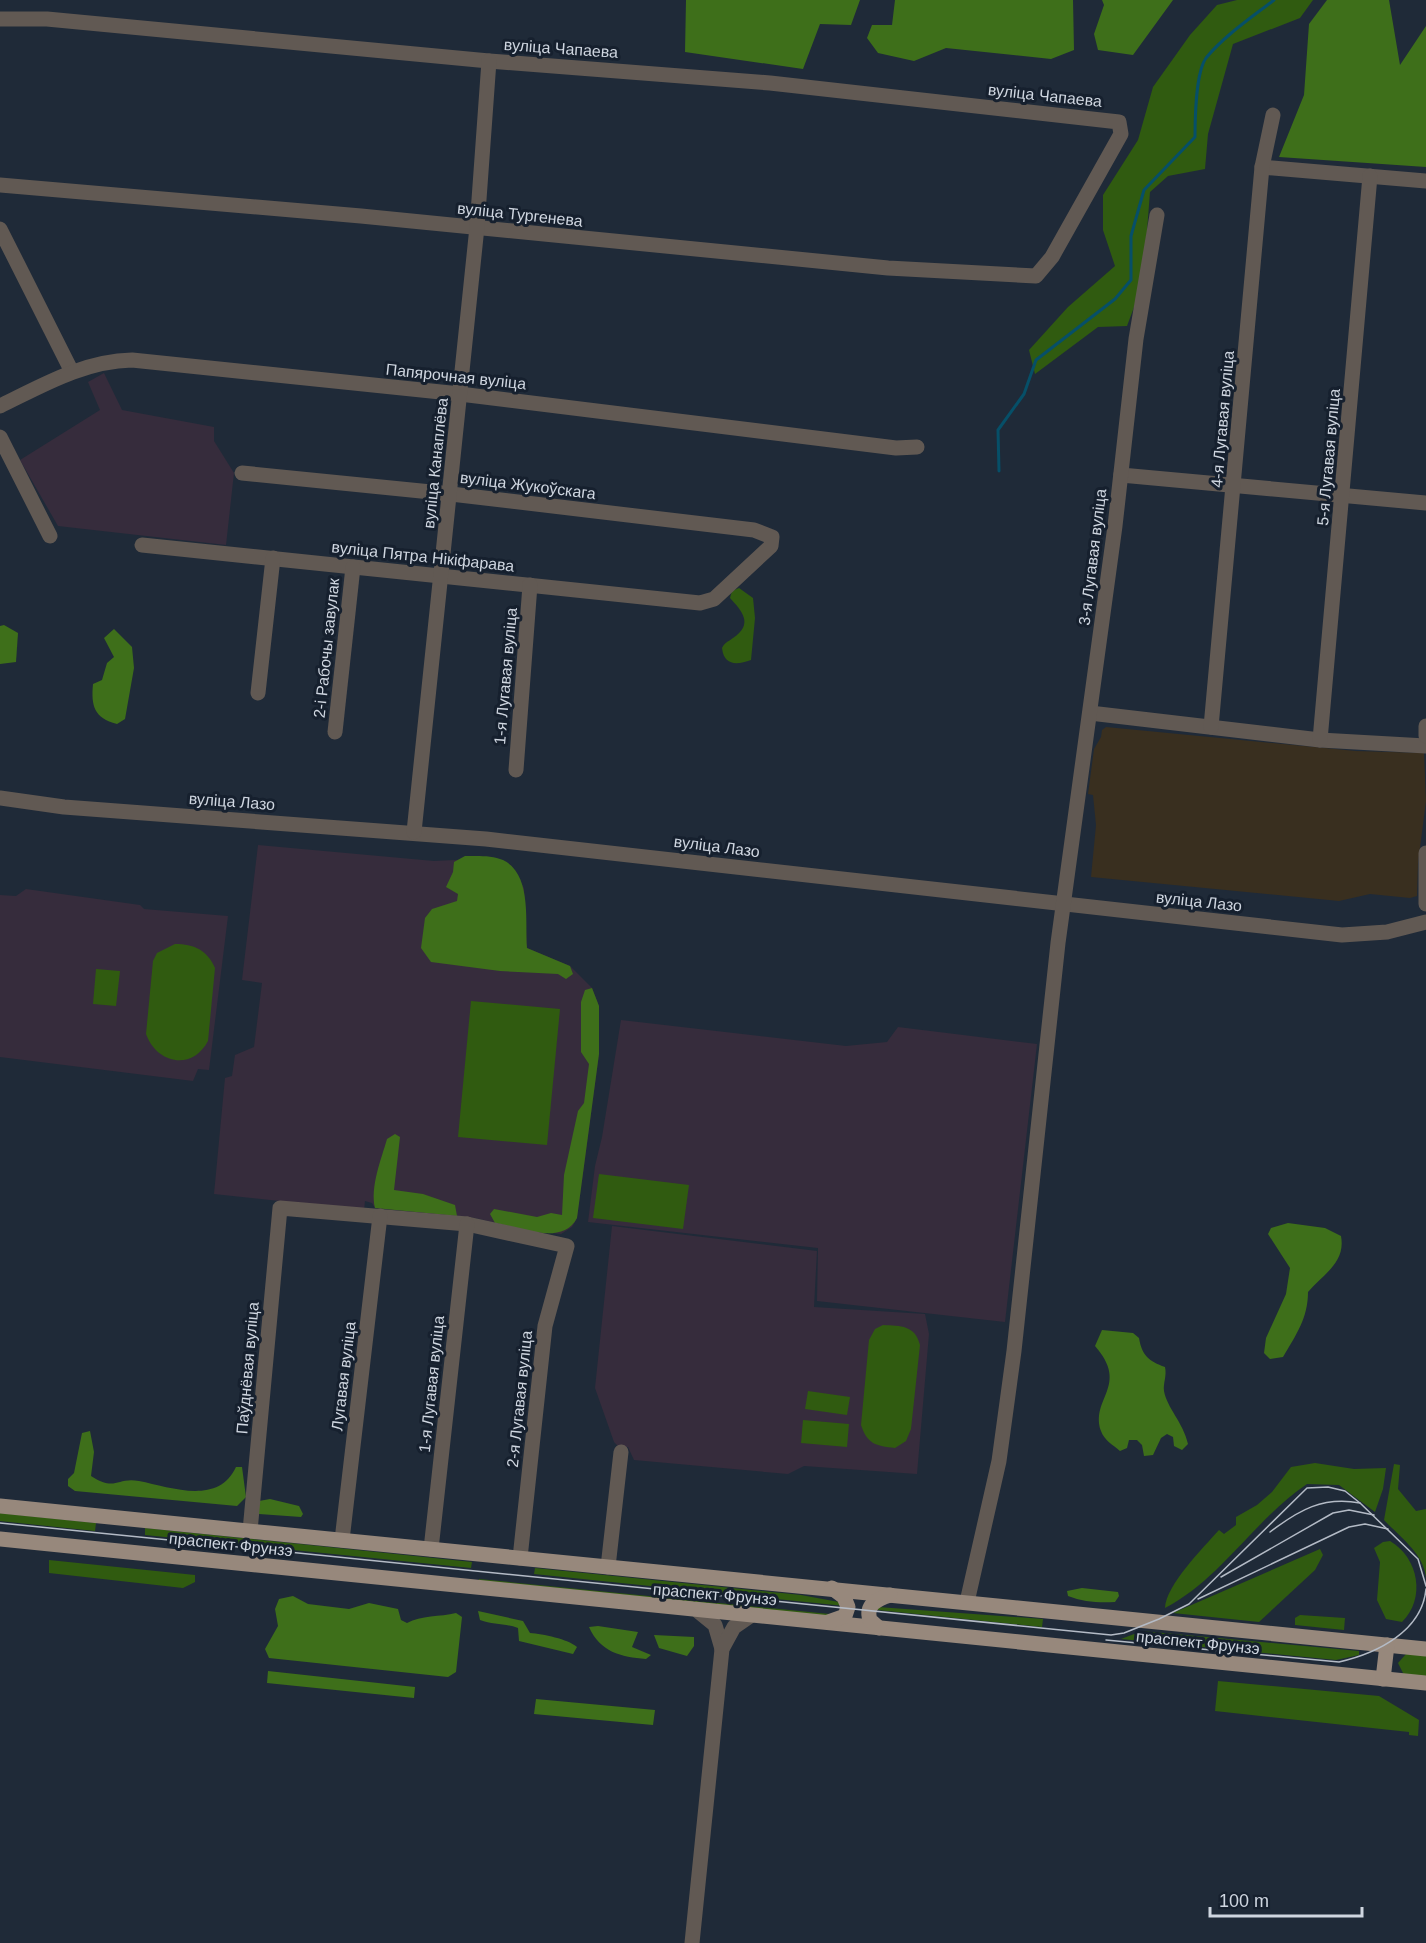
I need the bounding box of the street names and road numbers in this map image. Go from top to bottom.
street label: вуліца Чапаева [503,36,619,61]
street label: вуліца Чапаева [987,81,1103,110]
street label: вуліца Тургенева [456,199,584,230]
street label: 4-я Лугавая вуліца [1208,350,1237,488]
street label: Папярочная вуліца [385,361,527,392]
street label: 5-я Лугавая вуліца [1314,388,1343,526]
street label: вуліца Канаплёва [420,397,451,529]
street label: вуліца Жукоўскага [459,469,597,502]
street label: 3-я Лугавая вуліца [1076,488,1109,626]
street label: вуліца Пятра Нікіфарава [331,538,515,575]
street label: 2-і Рабочы завулак [311,576,342,719]
street label: 1-я Лугавая вуліца [491,607,520,745]
street label: вуліца Лазо [188,790,276,813]
street label: вуліца Лазо [673,833,761,860]
street label: вуліца Лазо [1155,889,1243,914]
street label: Паўднёвая вуліца [233,1301,262,1435]
street label: 1-я Лугавая вуліца [416,1315,447,1453]
street label: Лугавая вуліца [328,1320,359,1432]
street label: 2-я Лугавая вуліца [504,1330,535,1468]
street label: праспект Фрунзэ [168,1530,294,1559]
street label: праспект Фрунзэ [652,1581,778,1608]
street label: праспект Фрунзэ [1135,1628,1261,1657]

